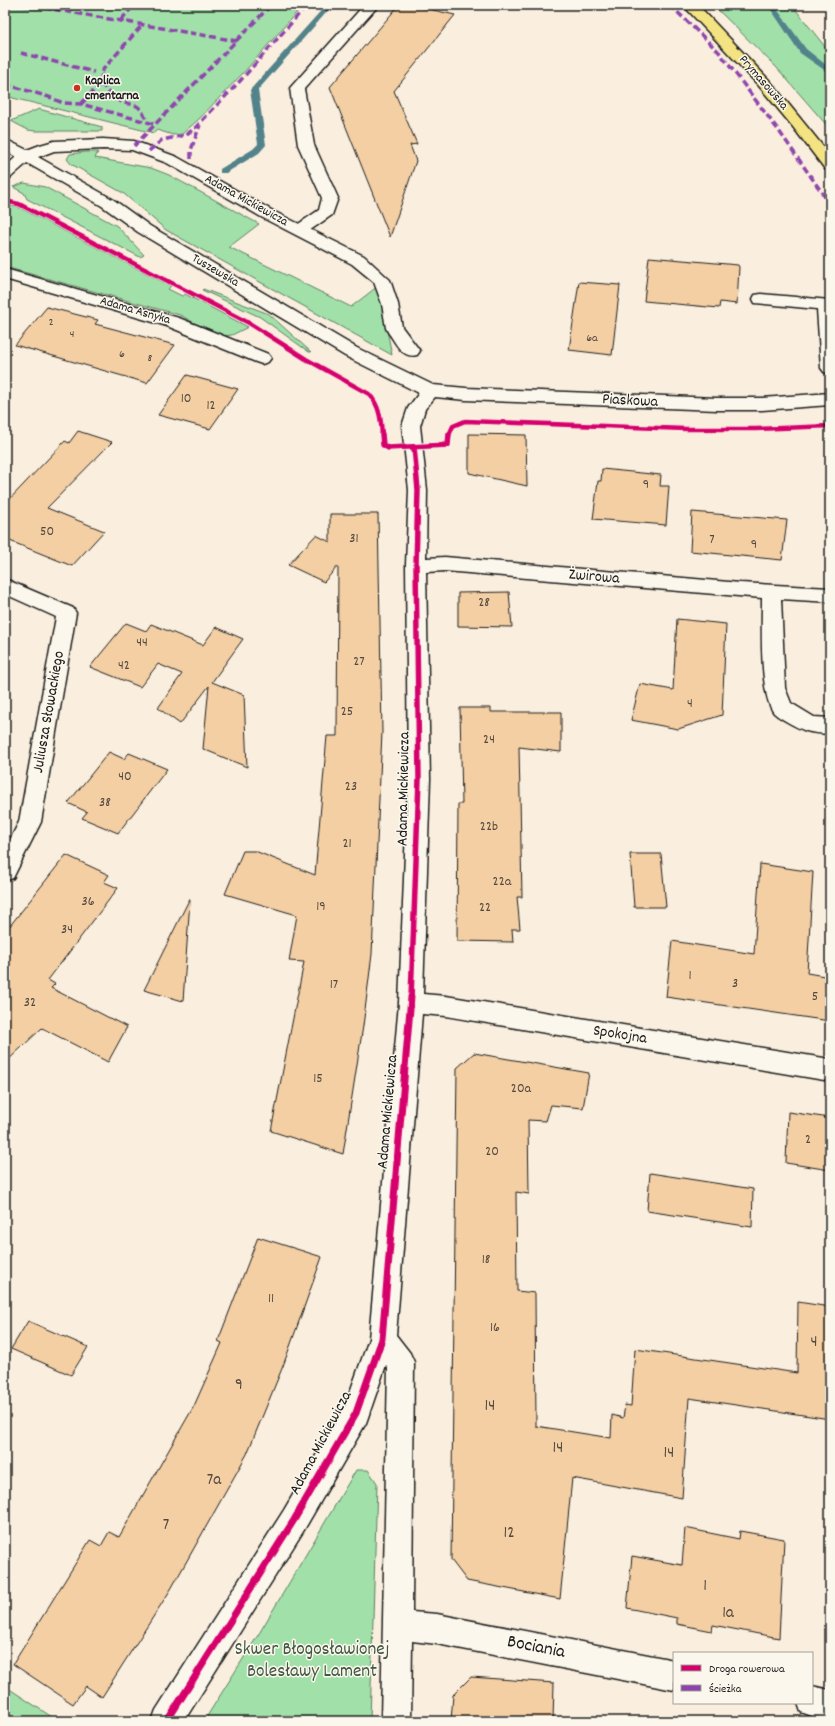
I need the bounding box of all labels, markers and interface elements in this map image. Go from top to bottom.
street label: Prymasowska [734,51,793,115]
place label: Kaplica cmentarna [85,72,140,106]
marker: Kaplica cmentarna [72,83,82,93]
street label: Adama Mickiewicza [201,170,292,232]
street label: Tuszewska [188,250,243,293]
street label: Adama Asnyka [97,292,173,330]
house number: 2 [48,314,54,331]
house number: 4 [70,326,75,343]
house number: 6a [586,330,598,347]
house number: 6 [119,346,125,363]
house number: 8 [148,350,153,367]
street label: Piaskowa [601,388,659,414]
house number: 10 [181,389,191,409]
house number: 12 [206,396,216,416]
house number: 9 [643,475,649,495]
house number: 50 [40,522,54,542]
house number: 31 [349,529,359,549]
house number: 7 [709,530,715,550]
house number: 9 [751,535,757,555]
street label: Żwirowa [567,563,621,591]
house number: 28 [478,593,490,613]
house number: 44 [136,633,148,653]
street label: Juliusza Słowackiego [27,649,71,775]
house number: 27 [353,652,365,672]
house number: 42 [118,656,130,676]
house number: 4 [687,694,693,714]
house number: 25 [341,702,353,722]
house number: 24 [483,730,495,750]
street label: Adama Mickiewicza [392,731,417,846]
house number: 40 [118,767,132,787]
house number: 23 [345,777,357,797]
house number: 38 [99,793,111,813]
house number: 22b [480,817,498,837]
house number: 21 [342,834,352,854]
house number: 22a [493,872,512,892]
house number: 36 [81,892,95,912]
house number: 19 [316,897,326,917]
house number: 22 [479,898,491,918]
house number: 34 [61,920,73,940]
house number: 1 [688,966,692,986]
house number: 3 [732,974,738,994]
house number: 17 [330,975,338,995]
house number: 5 [812,987,818,1007]
house number: 32 [24,993,36,1013]
street label: Spokojna [591,1019,649,1051]
street label: Adama Mickiewicza [372,1054,404,1170]
house number: 15 [313,1069,323,1089]
house number: 20a [511,1079,532,1099]
house number: 2 [805,1130,811,1150]
house number: 20 [485,1142,499,1162]
house number: 18 [482,1250,491,1270]
house number: 11 [268,1289,274,1309]
house number: 16 [490,1318,500,1338]
house number: 4 [810,1331,818,1355]
house number: 9 [235,1374,243,1398]
street label: Adama Mickiewicza [284,1387,358,1499]
house number: 14 [485,1395,495,1419]
house number: 14 [553,1437,563,1461]
house number: 14 [664,1442,674,1466]
house number: 7a [207,1469,222,1493]
house number: 7 [163,1514,169,1538]
house number: 12 [503,1522,515,1546]
house number: 1 [703,1575,707,1599]
house number: 1a [722,1602,735,1626]
street label: Bociania [505,1629,568,1667]
park label: Skwer Błogosławionej Bolesławy Lament [234,1637,390,1686]
legend [673,1652,813,1704]
text: Droga rowerowa [709,1661,785,1678]
text: Ścieżka [709,1681,742,1698]

